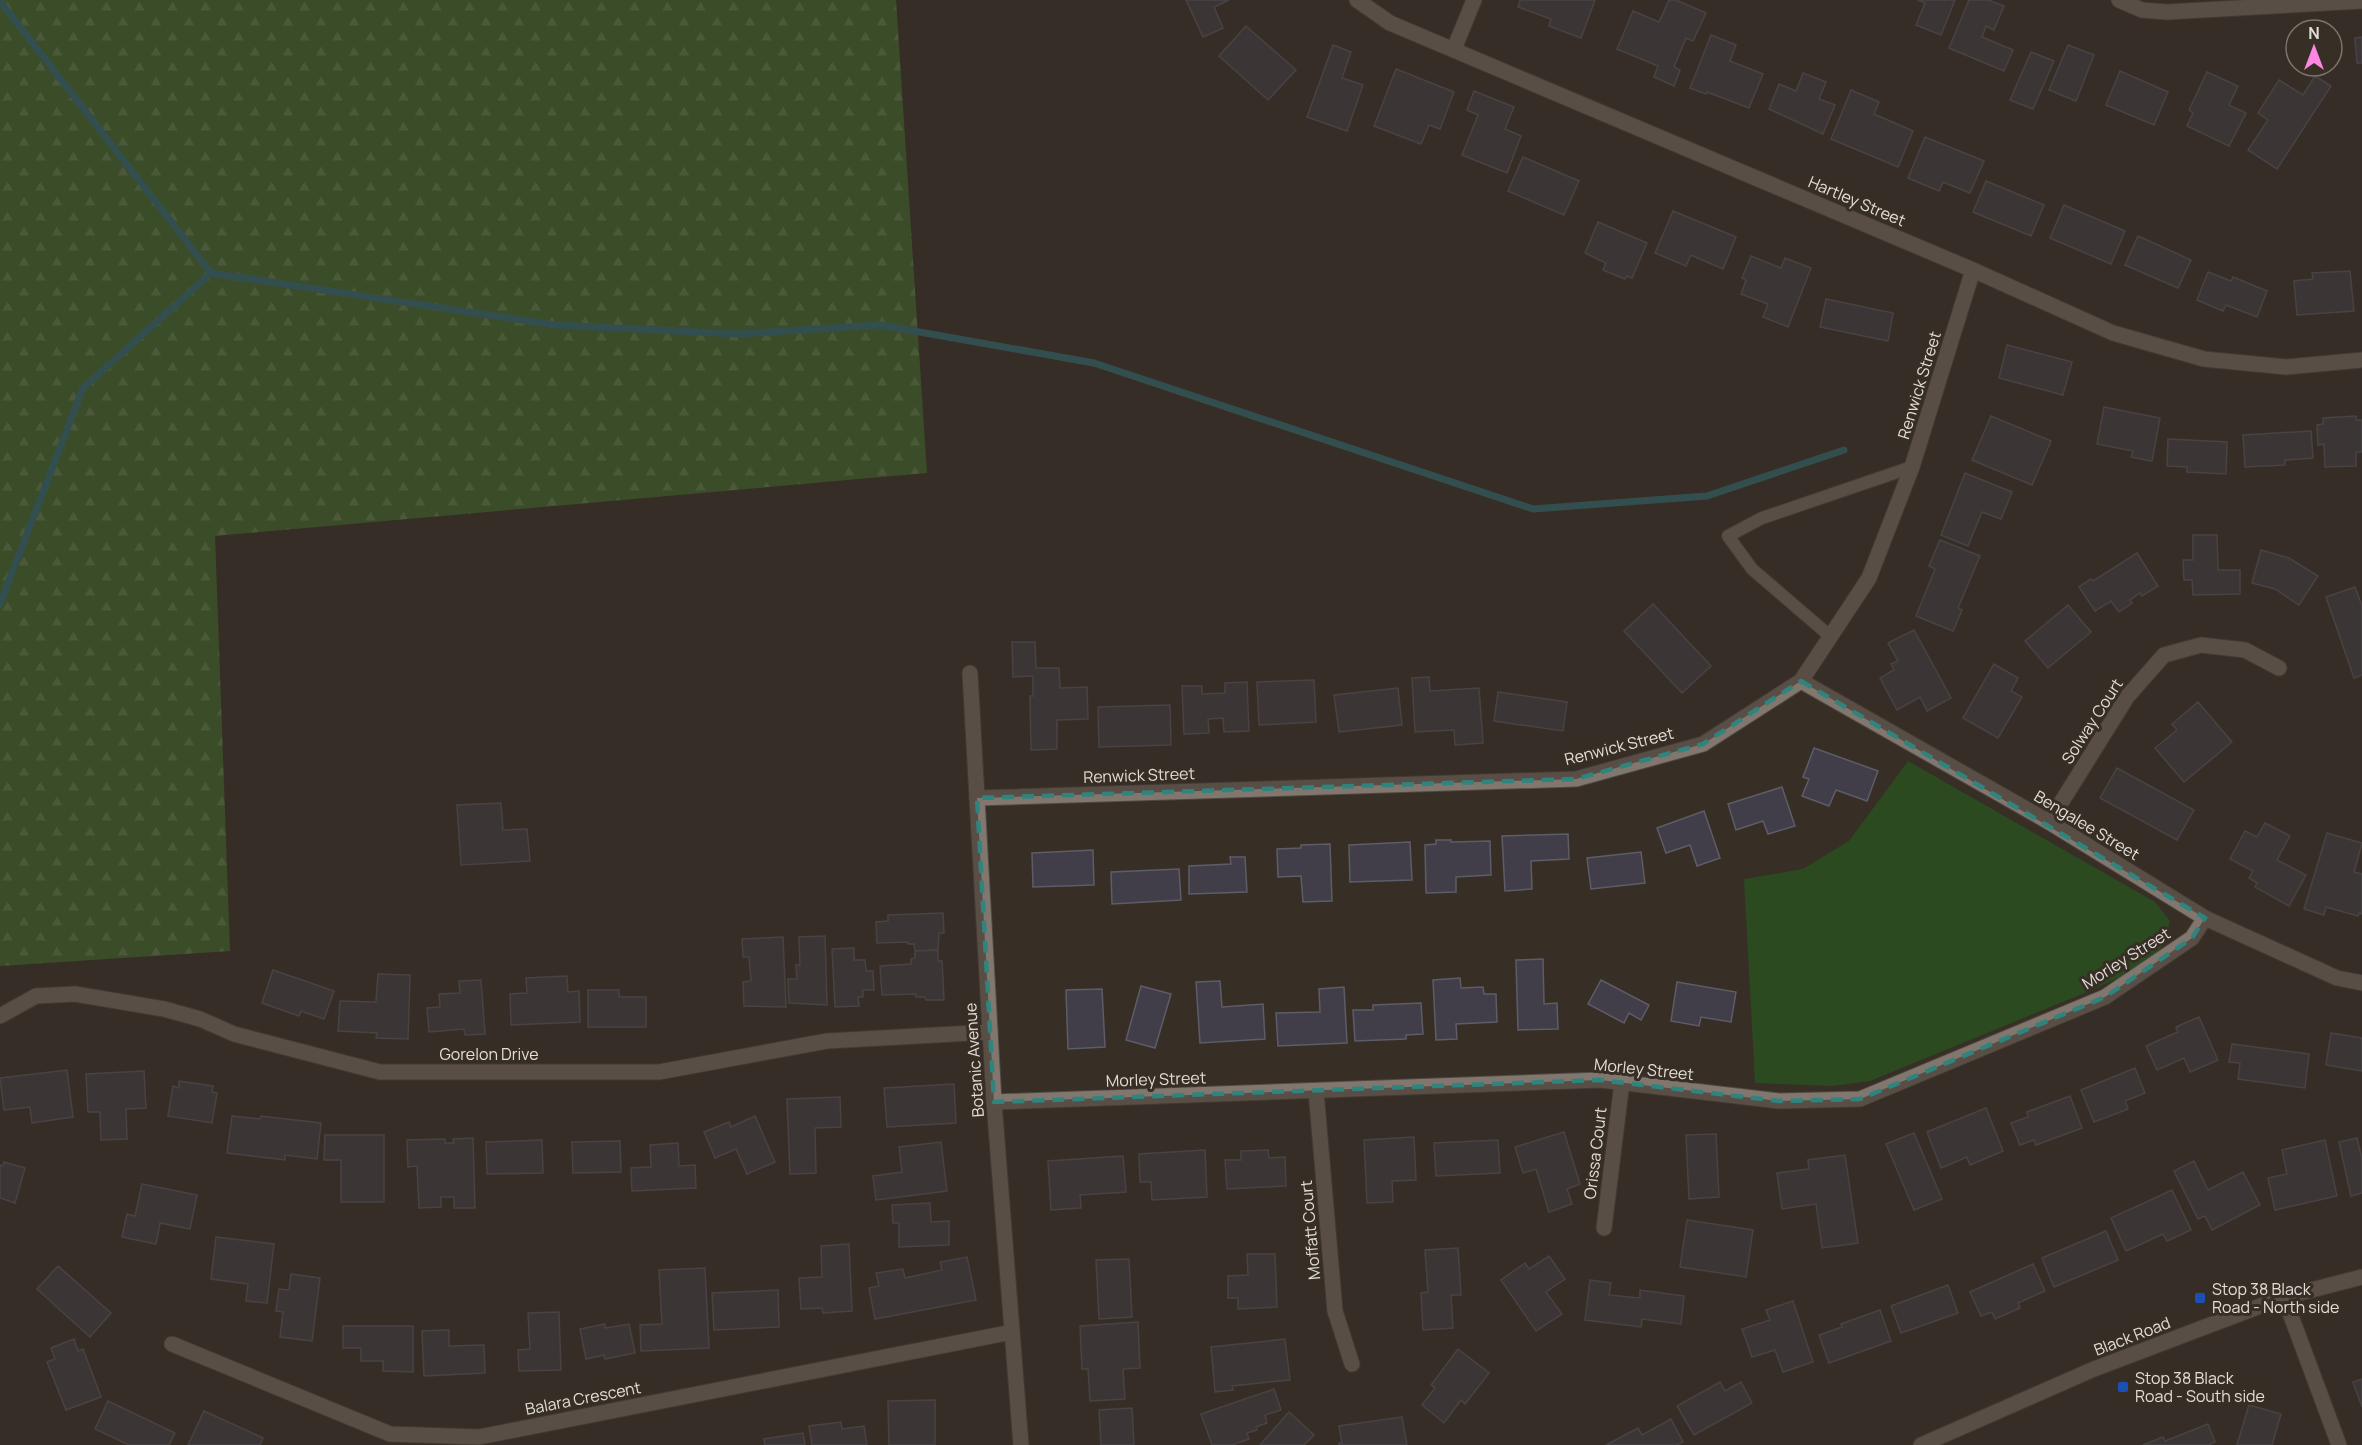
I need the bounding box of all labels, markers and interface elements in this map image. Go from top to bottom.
north arrow [2284,18,2344,78]
text: N [2308,22,2320,44]
street label: Hartley Street [1805,171,1909,231]
street label: Renwick Street [1892,328,1946,442]
street label: Solway Court [2056,674,2128,768]
street label: Renwick Street [1562,722,1676,770]
street label: Renwick Street [1083,762,1195,788]
street label: Bengalee Street [2030,785,2144,865]
street label: Morley Street [2078,922,2174,994]
street label: Botanic Avenue [959,1002,989,1118]
street label: Gorelon Drive [439,1043,539,1065]
street label: Morley Street [1593,1053,1695,1085]
street label: Morley Street [1106,1066,1206,1092]
street label: Orissa Court [1578,1106,1612,1200]
street label: Moffatt Court [1295,1179,1325,1281]
place label: Stop 38 Black Road - North side [2212,1278,2339,1318]
marker: Stop 38 Black Road - North side [2193,1291,2207,1305]
street label: Black Road [2091,1311,2173,1361]
place label: Stop 38 Black Road - South side [2135,1367,2265,1407]
street label: Balara Crescent [523,1376,643,1420]
marker: Stop 38 Black Road - South side [2116,1380,2130,1394]

